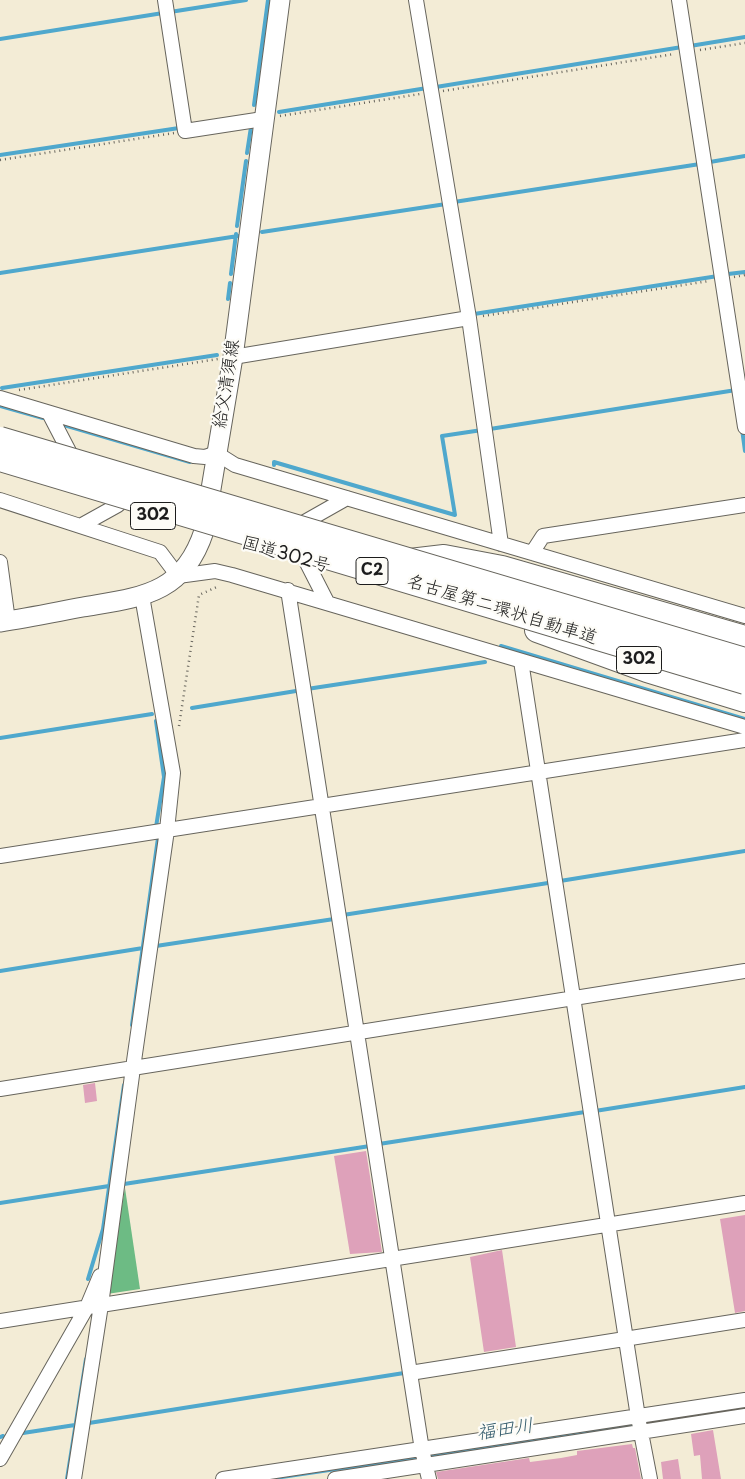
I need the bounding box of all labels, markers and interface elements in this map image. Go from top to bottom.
street label: 給父清須線 [209,338,245,430]
road number: 302 [130,502,176,530]
street label: 国道302号 [239,532,333,578]
road number: C2 [356,558,388,584]
street label: 名古屋第二環状自動車道 [404,571,600,649]
road number: 302 [616,646,662,674]
water label: 福田川 [475,1415,535,1445]

